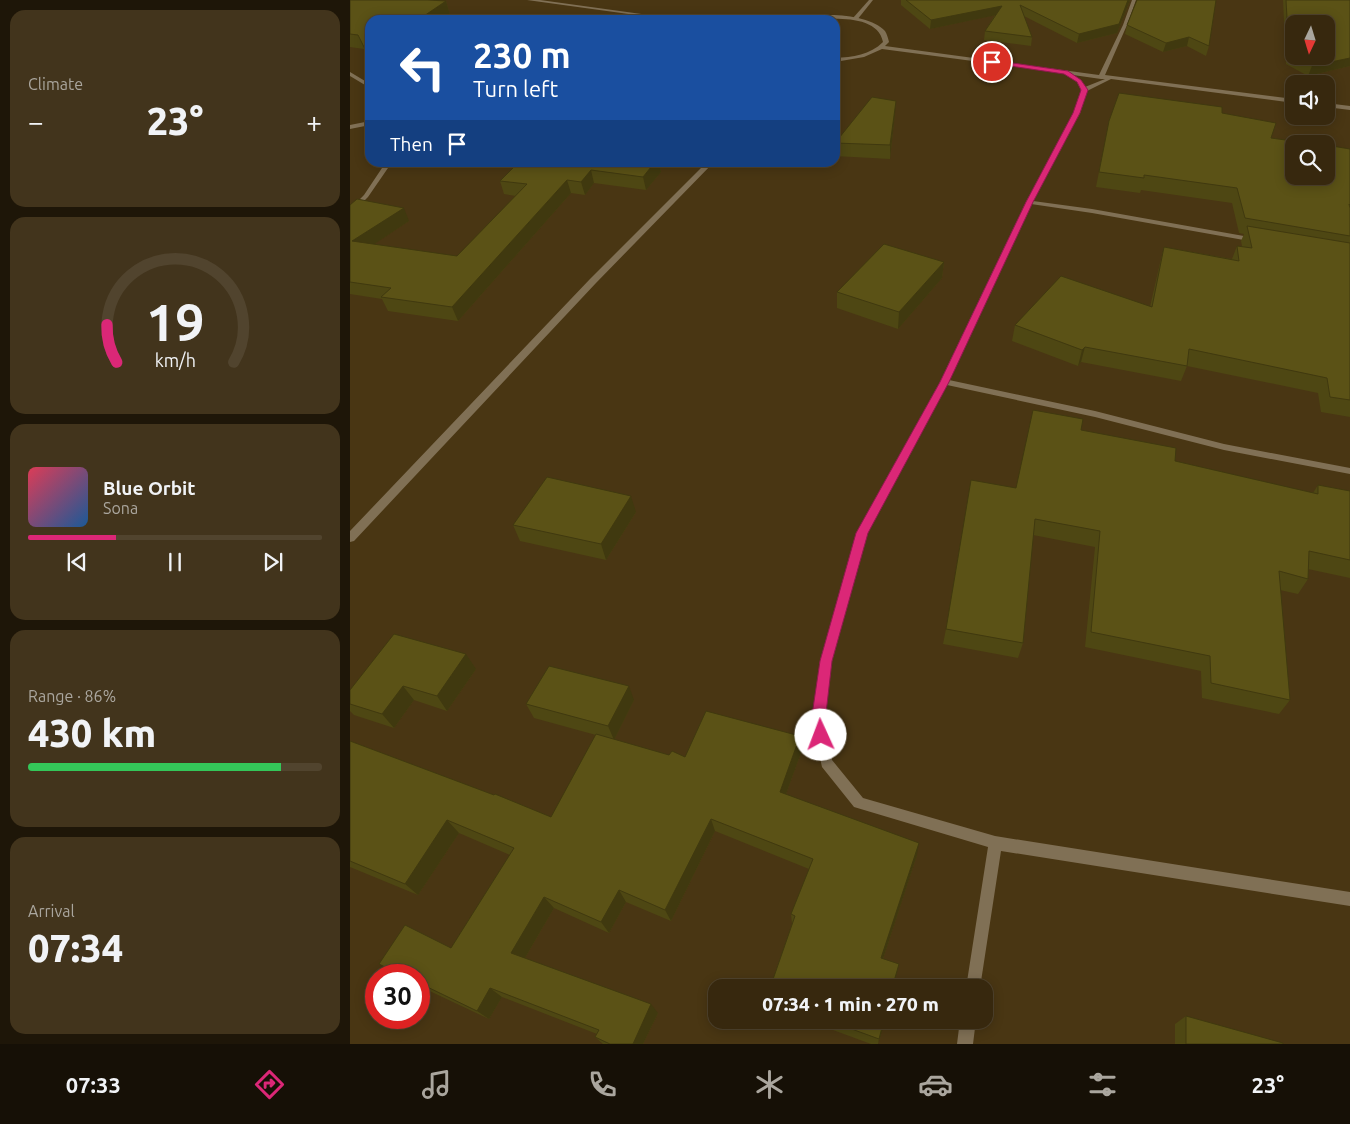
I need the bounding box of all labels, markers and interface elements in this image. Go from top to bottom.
north arrow [1285,15,1335,65]
map controls [1285,15,1335,185]
icon: left [390,35,455,100]
text: 230 m [473,35,571,75]
pin [971,41,1013,83]
icon: arrive [978,48,1006,76]
text: Climate [28,75,83,93]
button: sound [1285,75,1335,125]
text: Turn left [473,76,558,101]
text: 23° [147,100,203,142]
text: − [28,106,44,137]
text: + [306,106,322,137]
icon: arrive [443,130,471,158]
text: Then [390,133,433,155]
button: search [1285,135,1335,185]
text: 19 [146,293,204,351]
text: km/h [154,350,196,370]
text: Blue Orbit [103,477,196,499]
text: Sona [103,499,138,517]
icon: previous [63,548,91,576]
icon: pause [161,548,189,576]
icon: next [259,548,287,576]
text: Range · 86% [28,687,116,705]
position arrow [794,708,846,760]
text: 430 km [28,712,156,754]
text: Arrival [28,902,75,920]
text: 07:34 [28,927,123,969]
speed limit sign: 30 [365,964,430,1029]
text: 07:34 · 1 min · 270 m [762,993,939,1015]
icon: directions [252,1067,287,1102]
icon: music [419,1067,454,1102]
icon: phone [585,1067,620,1102]
icon: climate [752,1067,787,1102]
icon: car [918,1067,953,1102]
icon: filters [1085,1067,1120,1102]
text: 07:33 [66,1072,121,1097]
text: 23° [1252,1072,1284,1097]

